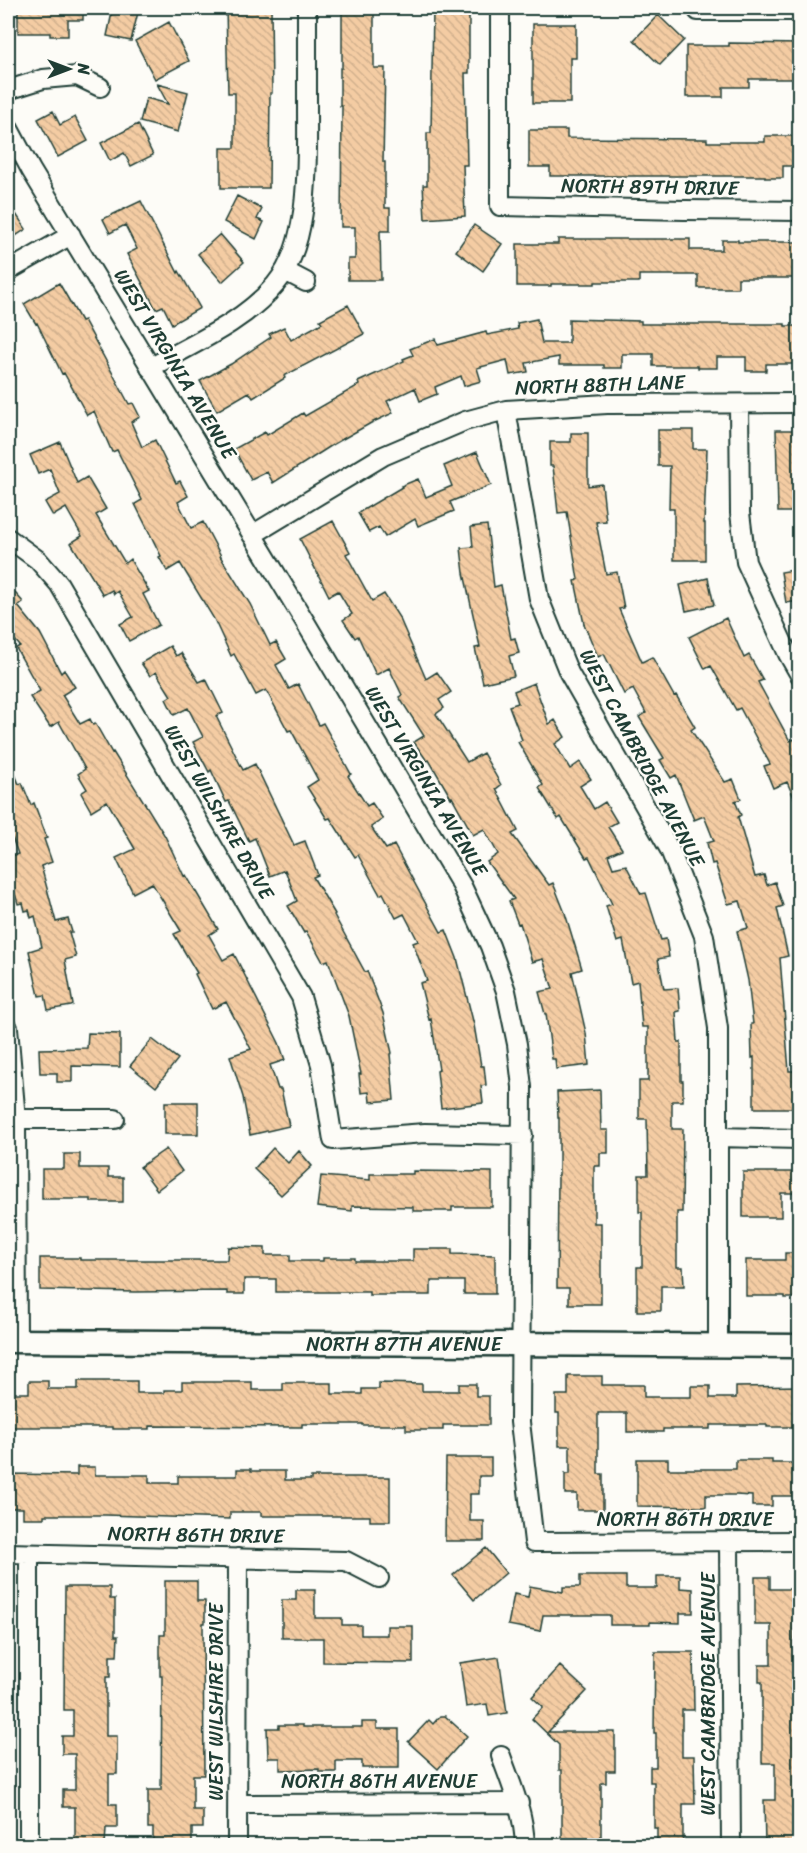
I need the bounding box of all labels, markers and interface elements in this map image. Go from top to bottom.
north arrow [39,39,99,99]
text: N [69,62,98,75]
street label: NORTH 89TH DRIVE [561,168,741,206]
street label: WEST VIRGINIA AVENUE [104,262,247,468]
street label: NORTH 88TH LANE [515,364,687,405]
street label: WEST CAMBRIDGE AVENUE [570,643,715,875]
street label: WEST VIRGINIA AVENUE [355,679,498,885]
street label: WEST WILSHIRE DRIVE [154,718,285,908]
street label: NORTH 87TH AVENUE [306,1327,504,1362]
street label: NORTH 86TH DRIVE [597,1502,775,1537]
street label: NORTH 86TH DRIVE [107,1516,287,1554]
street label: WEST CAMBRIDGE AVENUE [691,1571,726,1816]
street label: WEST WILSHIRE DRIVE [199,1601,234,1801]
street label: NORTH 86TH AVENUE [281,1764,479,1799]

